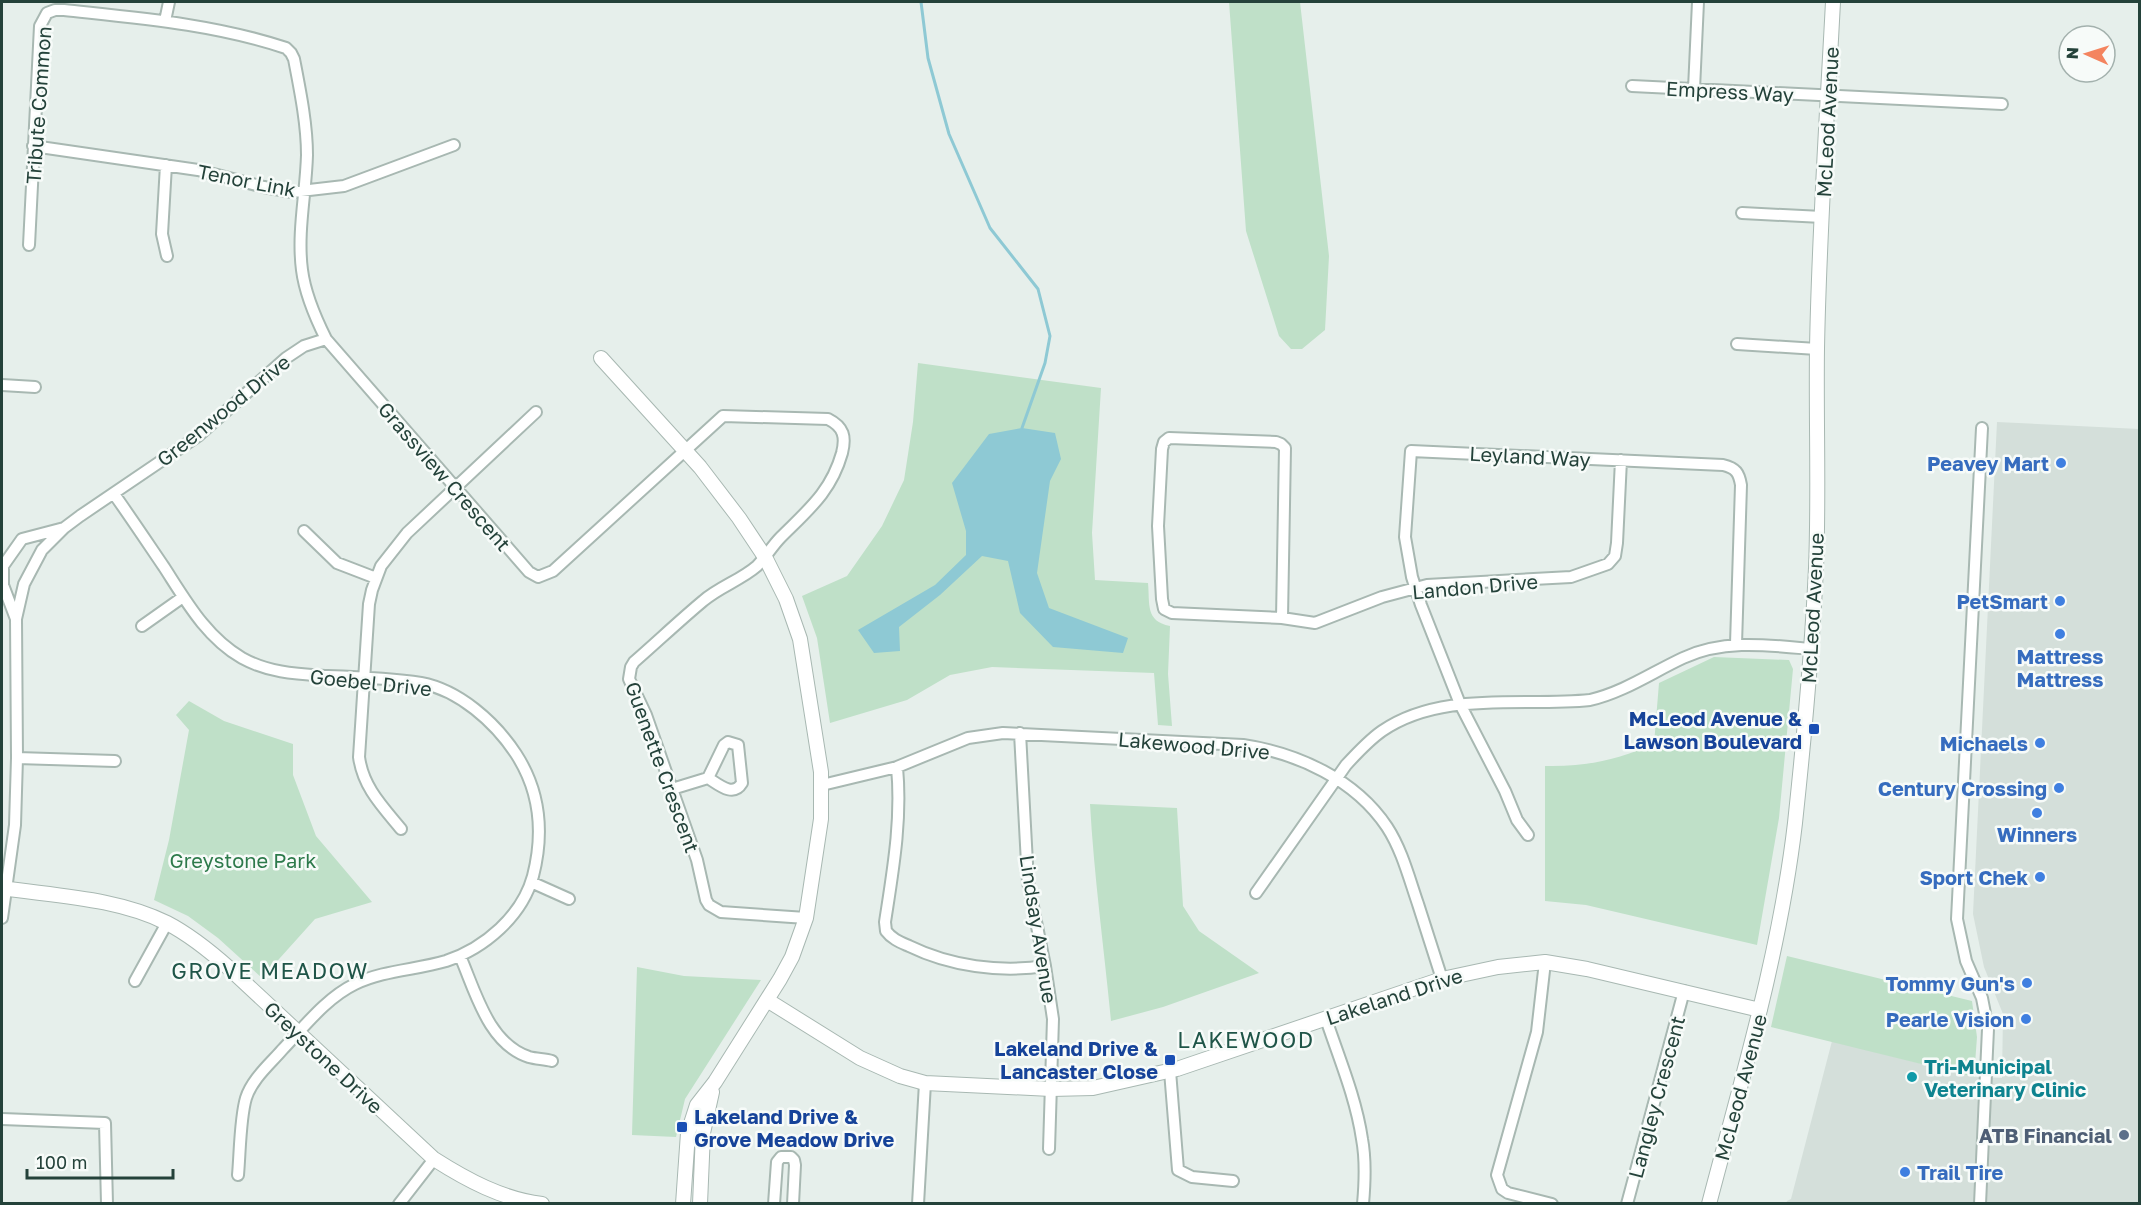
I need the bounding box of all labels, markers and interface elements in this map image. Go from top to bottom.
north arrow [2057,24,2117,84]
street label: Tribute Common [21,25,55,185]
street label: McLeod Avenue [1811,46,1843,198]
text: N [2062,47,2082,60]
street label: Empress Way [1665,76,1795,106]
street label: Tenor Link [196,159,298,201]
street label: Greenwood Drive [152,349,294,471]
street label: Grassview Crescent [374,397,516,555]
street label: Leyland Way [1469,441,1591,471]
place label: Peavey Mart [1927,451,2049,475]
marker: Peavey Mart [2054,456,2068,470]
street label: McLeod Avenue [1796,532,1828,684]
street label: Landon Drive [1411,569,1539,603]
place label: PetSmart [1956,589,2048,613]
marker: PetSmart [2053,594,2067,608]
marker: Mattress Mattress [2053,627,2067,641]
place label: Mattress Mattress [2017,644,2103,691]
street label: Goebel Drive [309,664,433,700]
street label: Guenette Crescent [621,678,705,856]
place label: McLeod Avenue & Lawson Boulevard [1623,706,1803,753]
marker: McLeod Avenue & Lawson Boulevard [1807,722,1821,736]
street label: Lakewood Drive [1117,726,1271,764]
place label: Michaels [1940,731,2028,755]
marker: Michaels [2033,736,2047,750]
place label: Century Crossing [1878,776,2047,800]
marker: Century Crossing [2052,781,2066,795]
marker: Winners [2030,806,2044,820]
place label: Winners [1997,822,2077,846]
park label: Greystone Park [170,848,316,872]
street label: Lindsay Avenue [1015,853,1063,1005]
place label: Sport Chek [1919,865,2028,889]
marker: Sport Chek [2033,870,2047,884]
district label: GROVE MEADOW [171,957,369,984]
street label: Lakeland Drive [1323,963,1465,1029]
place label: Tommy Gun's [1885,971,2015,995]
marker: Tommy Gun's [2020,976,2034,990]
street label: Greystone Drive [260,996,388,1118]
place label: Pearle Vision [1886,1007,2014,1031]
street label: McLeod Avenue [1709,1011,1771,1163]
marker: Pearle Vision [2019,1012,2033,1026]
street label: Langley Crescent [1623,1013,1689,1181]
district label: LAKEWOOD [1177,1026,1315,1053]
place label: Lakeland Drive & Lancaster Close [994,1036,1159,1083]
marker: Lakeland Drive & Lancaster Close [1163,1053,1177,1067]
place label: Tri-Municipal Veterinary Clinic [1924,1054,2086,1101]
marker: Tri-Municipal Veterinary Clinic [1905,1070,1919,1084]
place label: Lakeland Drive & Grove Meadow Drive [694,1104,894,1151]
marker: Lakeland Drive & Grove Meadow Drive [675,1120,689,1134]
place label: ATB Financial [1979,1123,2112,1147]
marker: ATB Financial [2117,1128,2131,1142]
scale bar [27,1142,172,1180]
text: 100 m [36,1151,87,1173]
place label: Trail Tire [1917,1160,2003,1184]
marker: Trail Tire [1898,1165,1912,1179]

